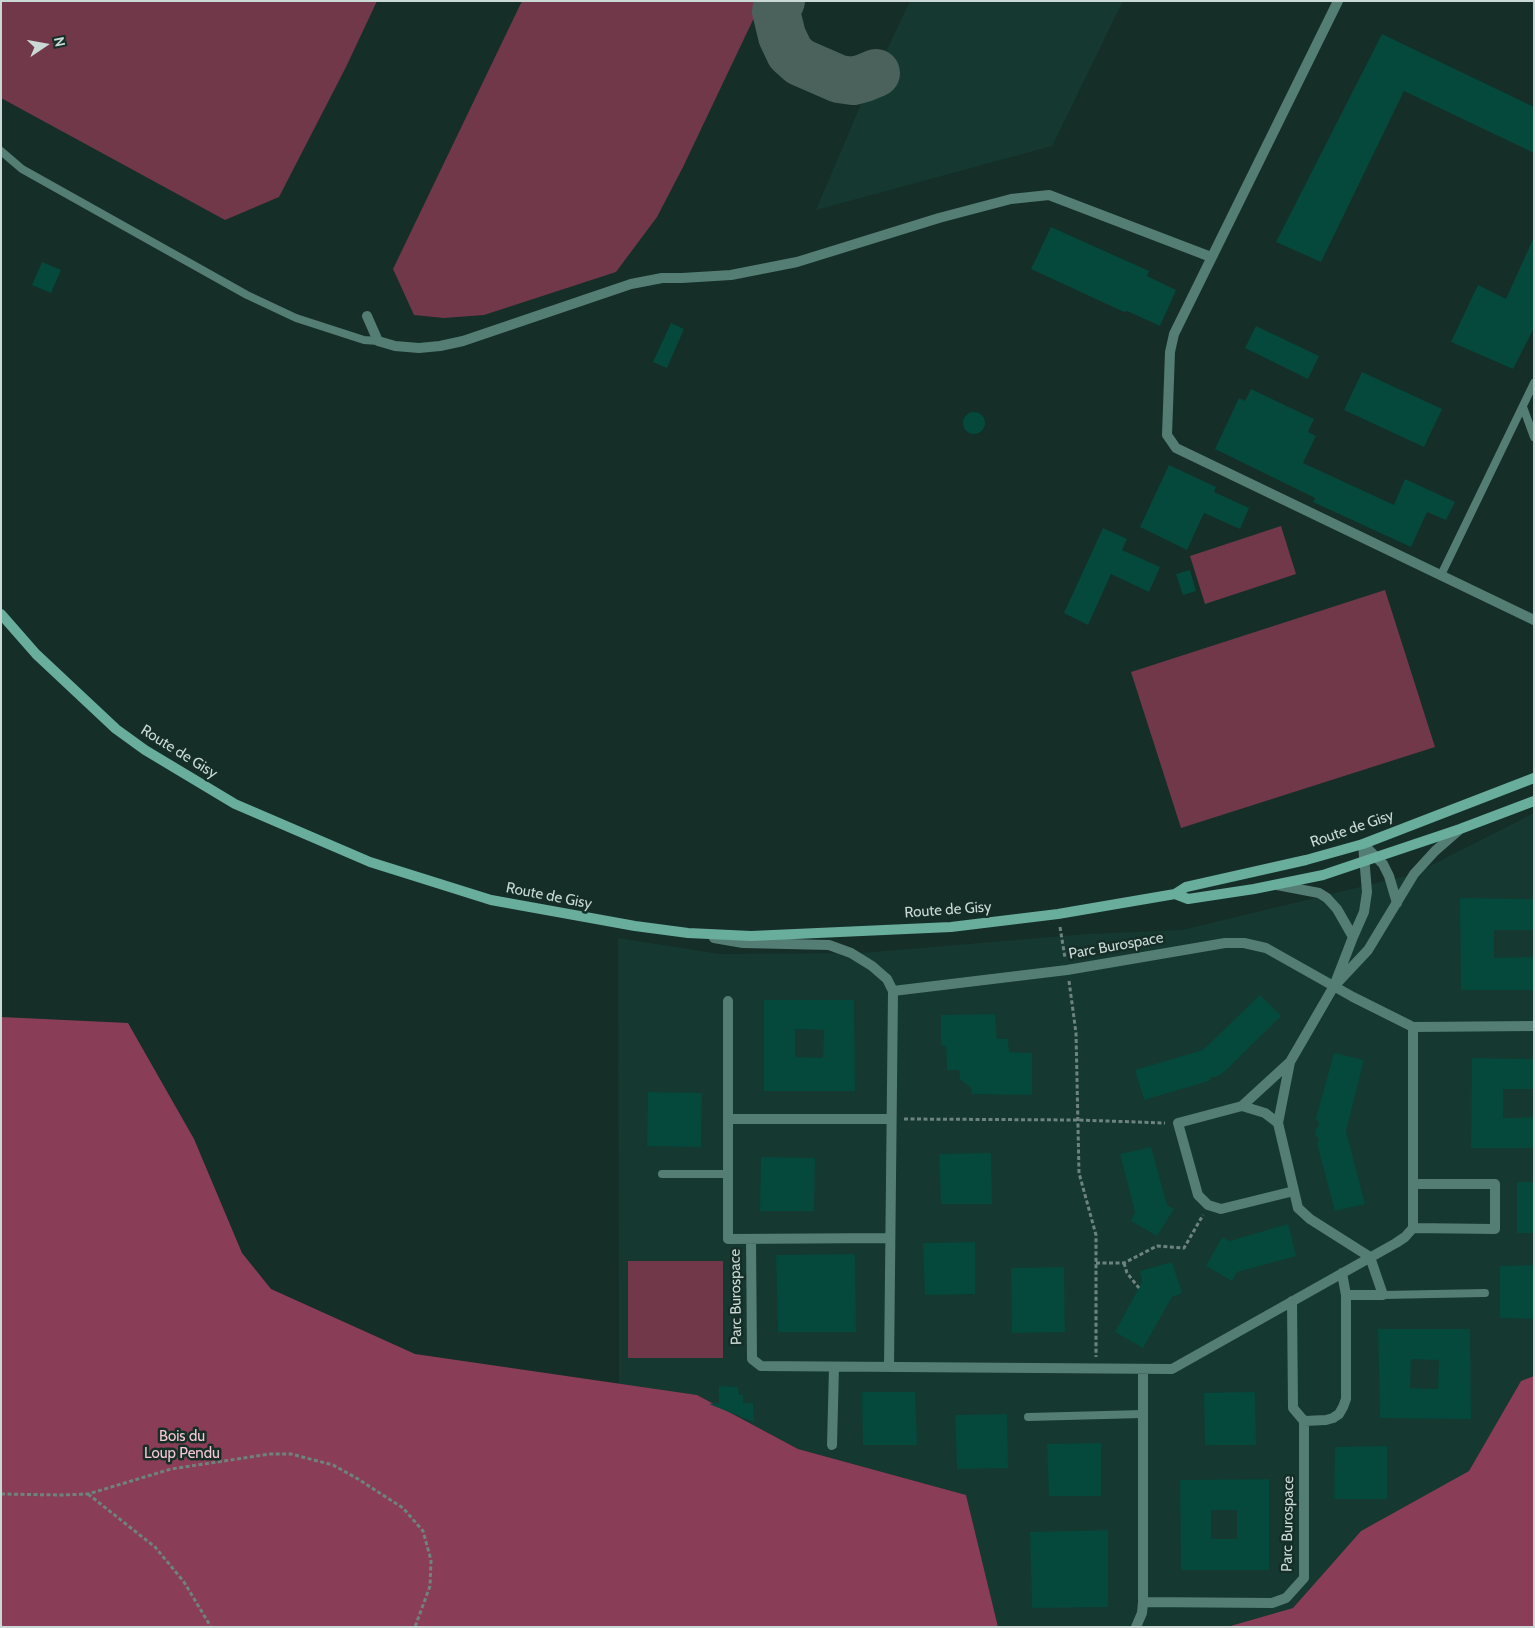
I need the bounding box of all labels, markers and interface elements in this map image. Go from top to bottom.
north arrow [20,20,70,70]
text: N [50,35,70,49]
street label: Route de Gisy [137,721,221,783]
street label: Route de Gisy [1308,806,1396,852]
street label: Route de Gisy [504,879,594,913]
street label: Route de Gisy [904,898,992,922]
street label: Parc Burospace [1067,929,1165,963]
street label: Parc Burospace [726,1249,746,1345]
park label: Bois du Loup Pendu [144,1428,220,1463]
street label: Parc Burospace [1278,1476,1298,1572]

